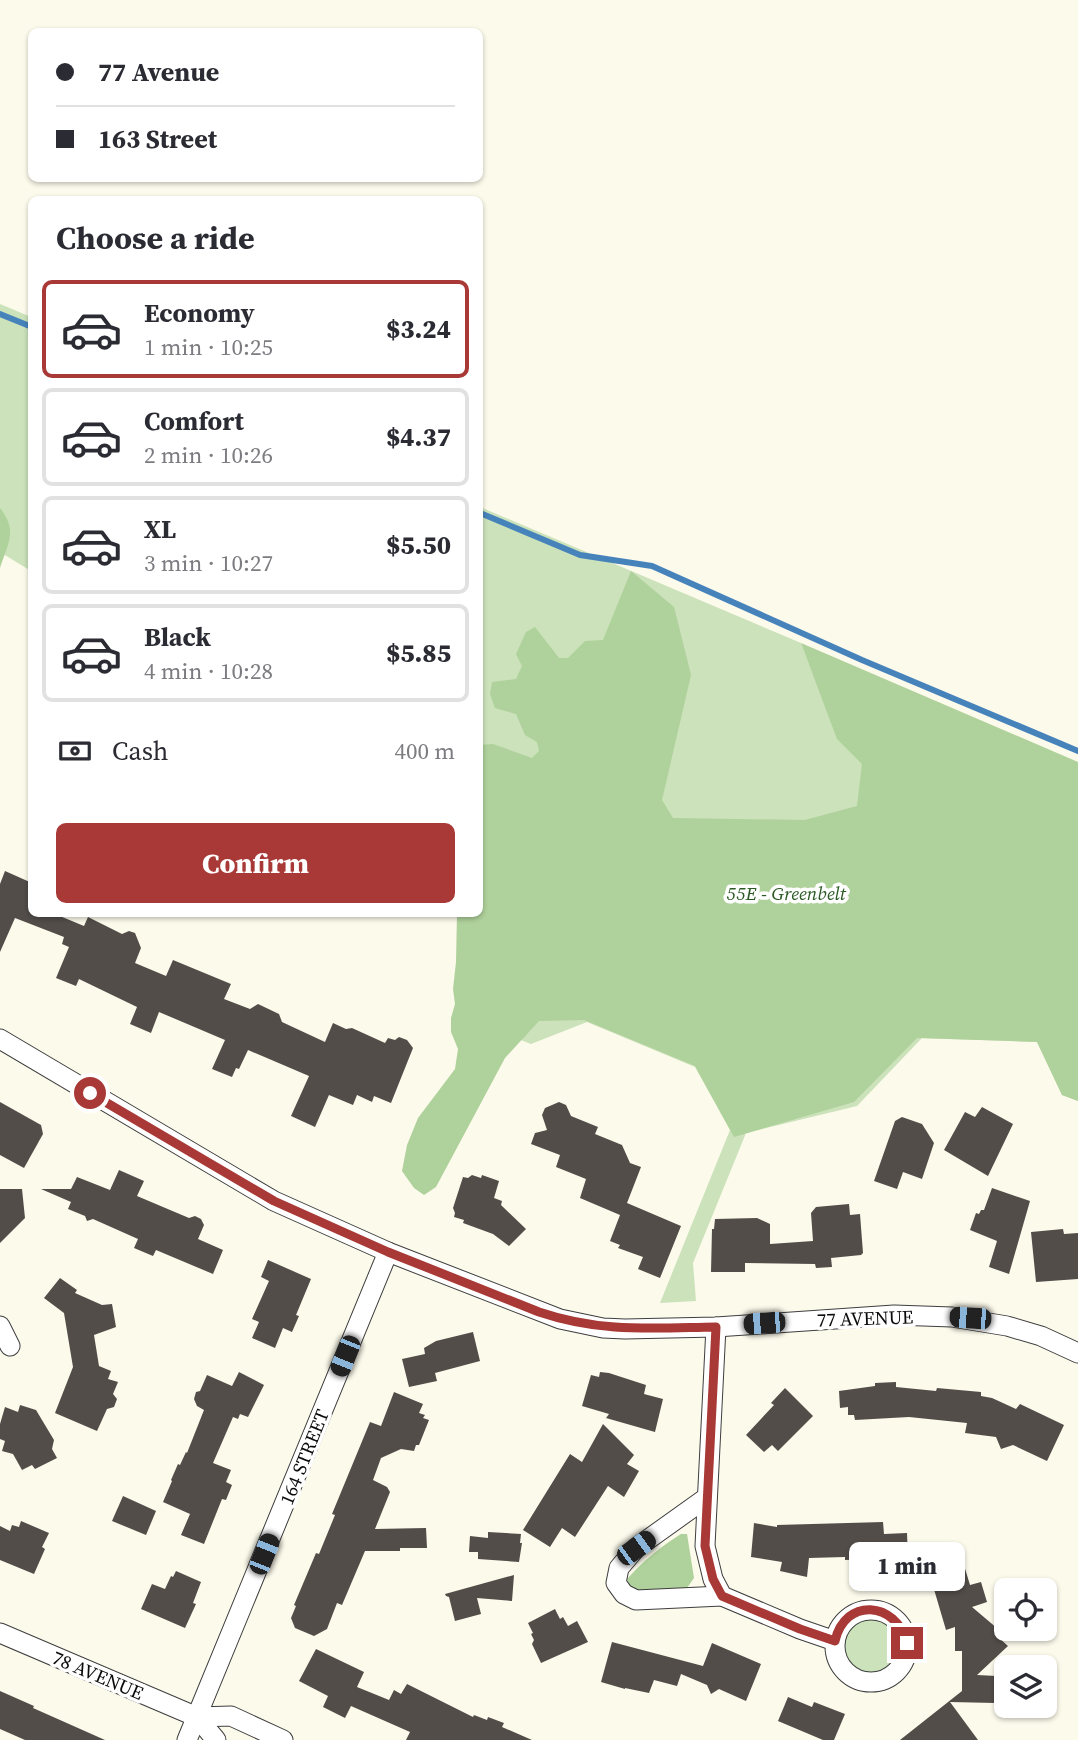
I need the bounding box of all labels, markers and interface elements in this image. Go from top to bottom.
text: 77 Avenue [98,54,219,90]
text: 163 Street [98,121,217,157]
text: Choose a ride [56,216,255,260]
text: Economy [144,295,255,331]
icon: car [60,298,123,361]
text: $3.24 [386,311,451,347]
text: 1 min · 10:25 [144,331,273,363]
text: Comfort [144,403,244,439]
icon: car [60,406,123,469]
text: $4.37 [386,419,451,455]
text: 2 min · 10:26 [144,439,273,471]
text: XL [144,511,176,547]
icon: car [60,514,123,577]
text: $5.50 [386,527,451,563]
text: 3 min · 10:27 [144,547,273,579]
text: Black [144,619,211,655]
icon: car [60,622,123,685]
text: $5.85 [386,635,451,671]
text: 4 min · 10:28 [144,655,273,687]
icon: cash [56,732,94,770]
text: Cash [112,733,168,769]
text: 400 m [394,735,455,767]
button: Confirm [56,823,455,903]
park label: 55E - Greenbelt [726,880,847,906]
route start [74,1077,106,1109]
street label: 77 AVENUE [816,1303,914,1333]
car [949,1306,992,1330]
car [743,1311,786,1335]
car [328,1333,363,1379]
street label: 164 STREET [273,1405,335,1509]
car [613,1527,660,1569]
car [247,1531,282,1577]
callout: 1 min [849,1542,965,1590]
text: 1 min [877,1550,937,1582]
map controls [994,1578,1057,1718]
button: locate [994,1578,1057,1641]
route end [891,1627,923,1659]
street label: 78 AVENUE [48,1644,148,1706]
button: layers [994,1655,1057,1718]

